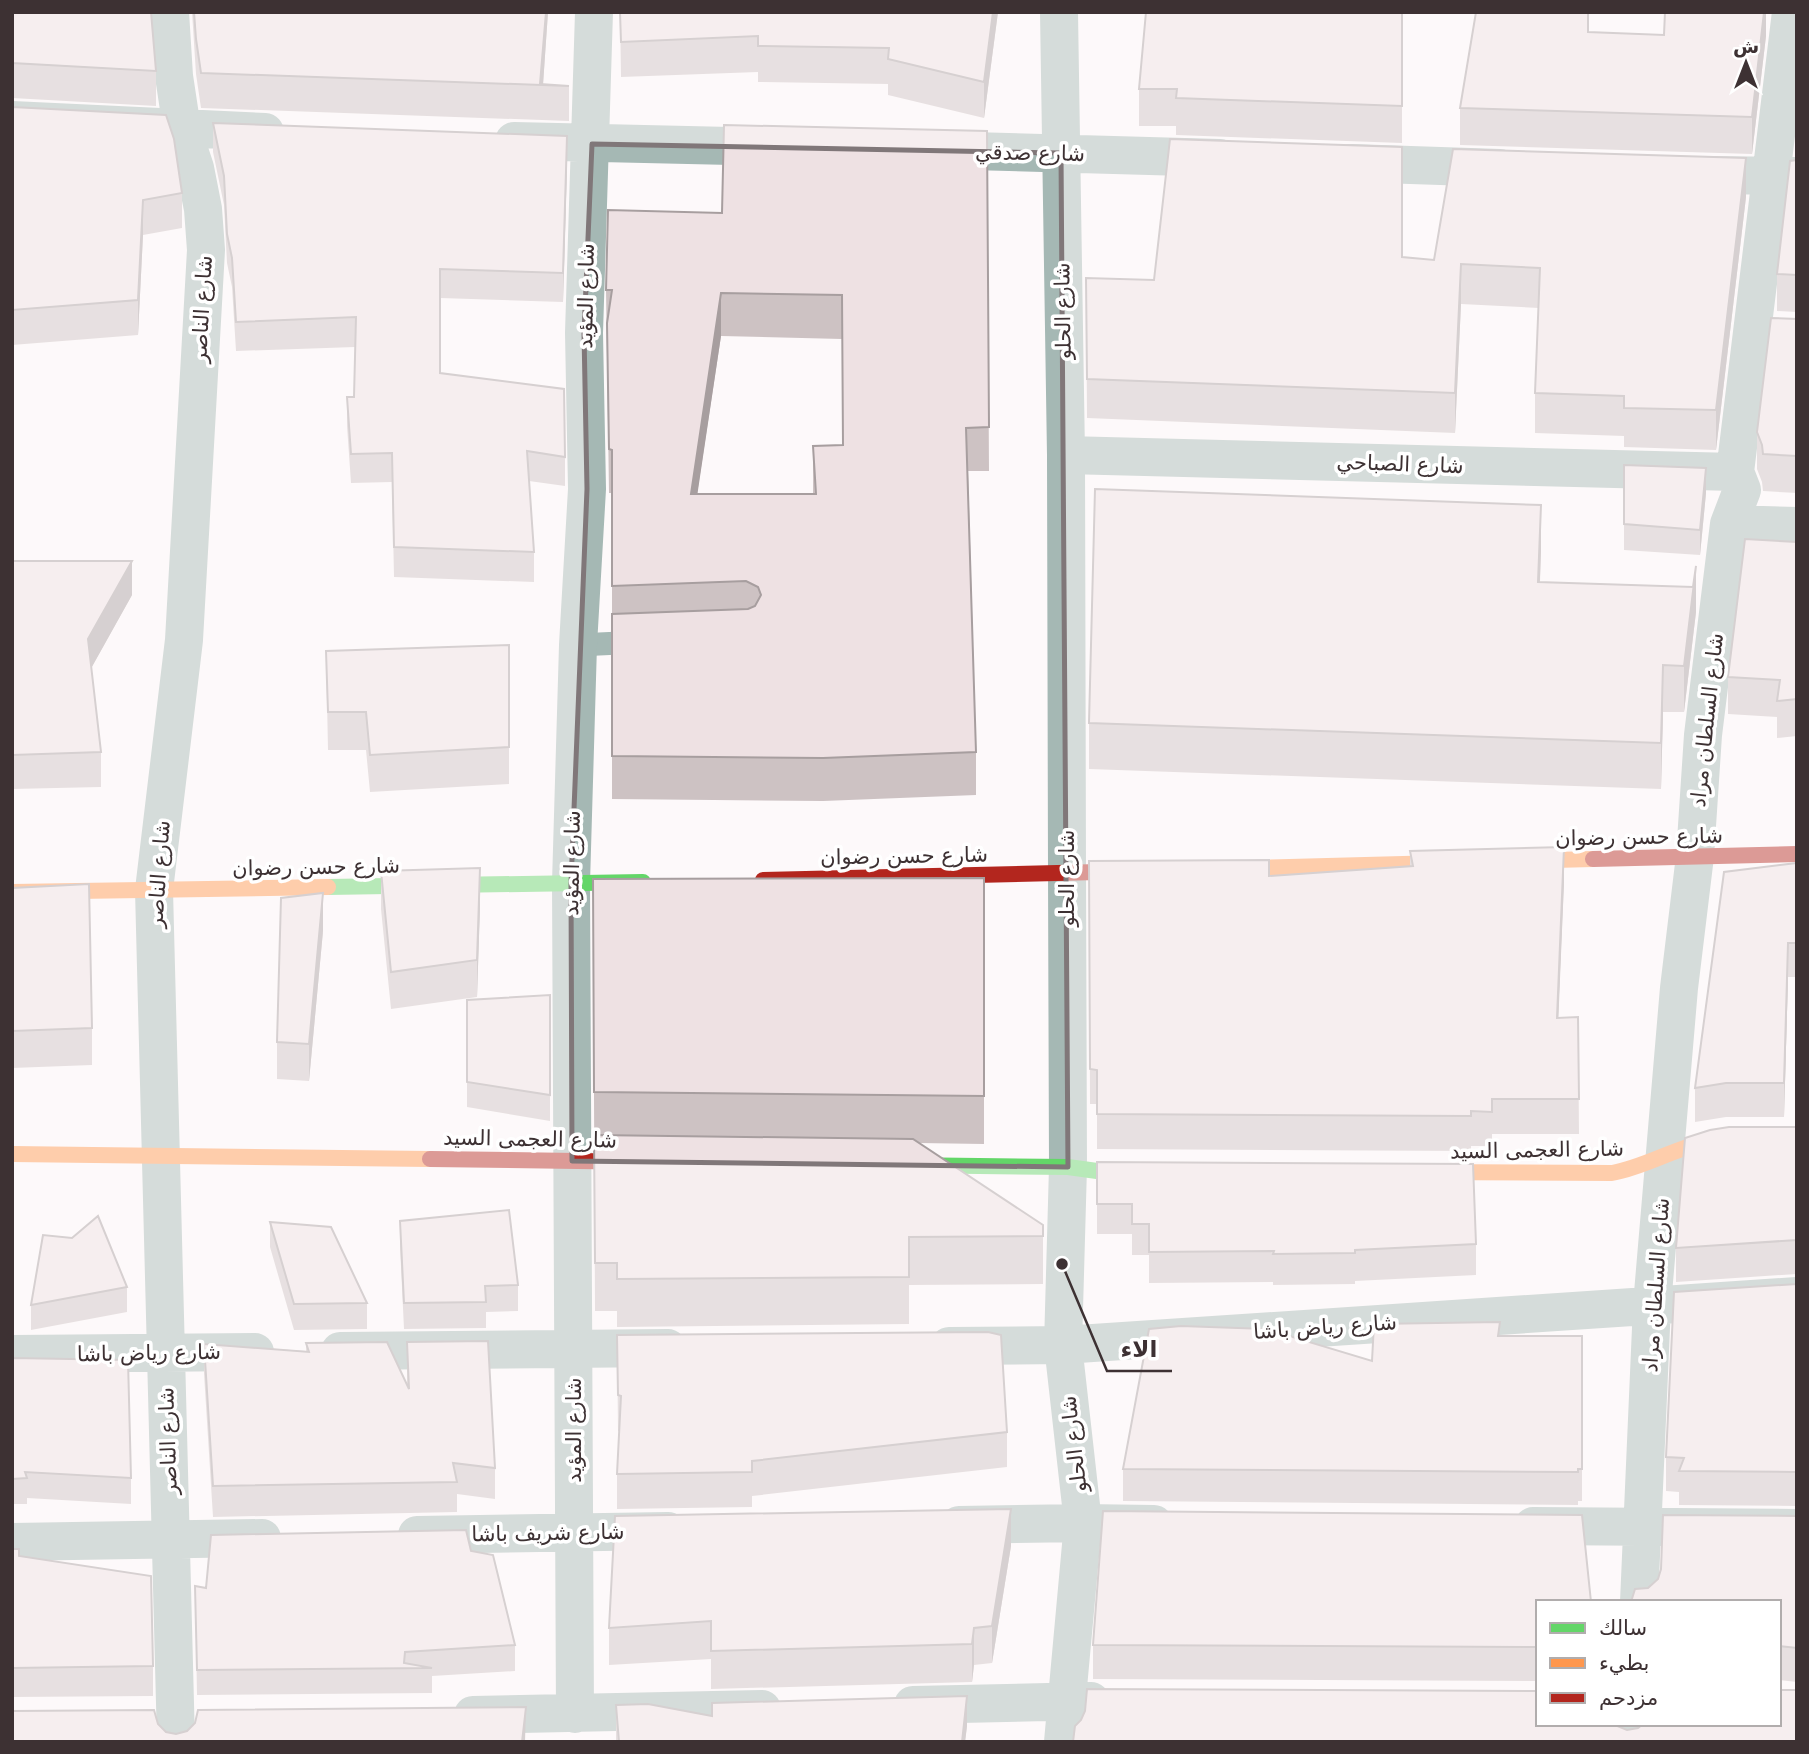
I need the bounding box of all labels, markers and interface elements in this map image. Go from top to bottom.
north arrow [1711,28,1781,98]
text: ش [1733,35,1759,58]
street label: شارع صدقي [975,140,1085,166]
street label: شارع المؤيد [573,243,599,349]
street label: شارع الناصر [187,255,217,364]
street label: شارع الحلو [1050,262,1076,361]
street label: شارع الصباحي [1336,450,1464,478]
street label: شارع السلطان مراد [1686,632,1728,808]
street label: شارع المؤيد [559,810,585,916]
street label: شارع الناصر [143,819,175,930]
street label: شارع حسن رضوان [1555,824,1723,850]
street label: شارع الحلو [1055,830,1079,927]
street label: شارع حسن رضوان [820,843,988,869]
street label: شارع حسن رضوان [232,854,400,880]
street label: شارع العجمى السيد [443,1125,617,1153]
street label: شارع العجمى السيد [1450,1136,1624,1164]
street label: شارع السلطان مراد [1638,1197,1674,1373]
street label: شارع رياض باشا [1252,1310,1398,1344]
callout: الاء [1107,1327,1172,1371]
text: الاء [1121,1336,1157,1362]
street label: شارع رياض باشا [77,1340,221,1366]
street label: شارع المؤيد [562,1377,586,1483]
street label: شارع الناصر [154,1387,182,1496]
street label: شارع الحلو [1056,1394,1092,1495]
street label: شارع شريف باشا [471,1520,625,1546]
legend [1536,1600,1781,1726]
text: سالك [1599,1616,1647,1640]
text: بطيء [1599,1651,1649,1675]
text: مزدحم [1599,1686,1658,1711]

